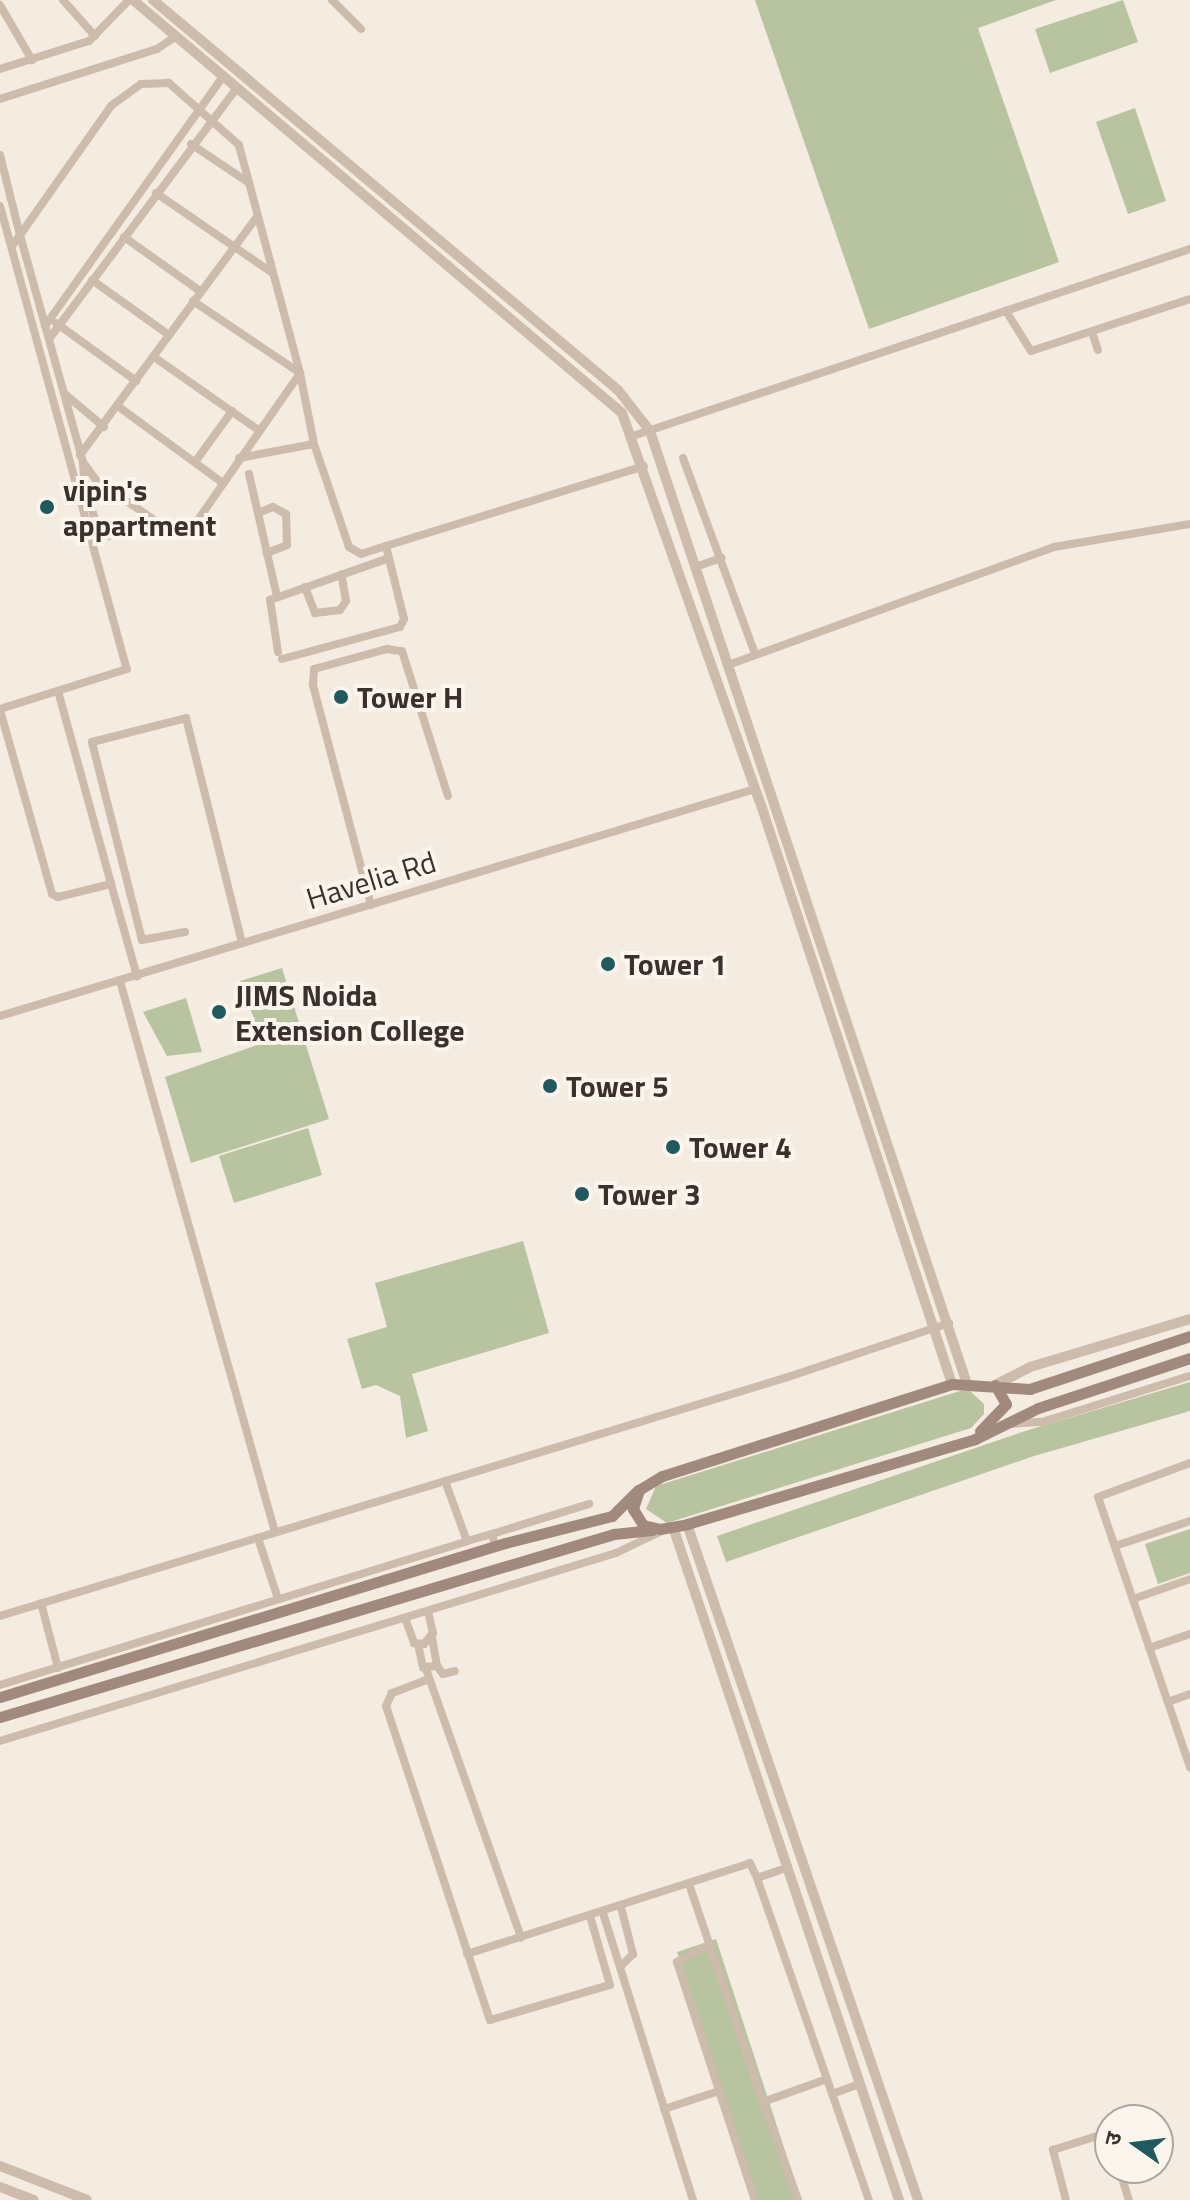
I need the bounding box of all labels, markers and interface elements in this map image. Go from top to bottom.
place label: vipin's appartment [63,472,216,542]
marker: vipin's appartment [38,498,56,516]
place label: Tower H [357,679,463,715]
marker: Tower H [332,688,350,706]
street label: Havelia Rd [302,843,440,917]
place label: Tower 1 [624,946,727,982]
marker: Tower 1 [599,955,617,973]
place label: JIMS Noida Extension College [235,977,465,1048]
marker: JIMS Noida Extension College [210,1003,228,1021]
place label: Tower 5 [566,1068,669,1104]
marker: Tower 5 [541,1077,559,1095]
place label: Tower 4 [689,1129,792,1165]
marker: Tower 4 [664,1138,682,1156]
place label: Tower 3 [598,1176,701,1212]
marker: Tower 3 [573,1185,591,1203]
north arrow [1094,2104,1174,2184]
text: उ [1095,2128,1131,2149]

